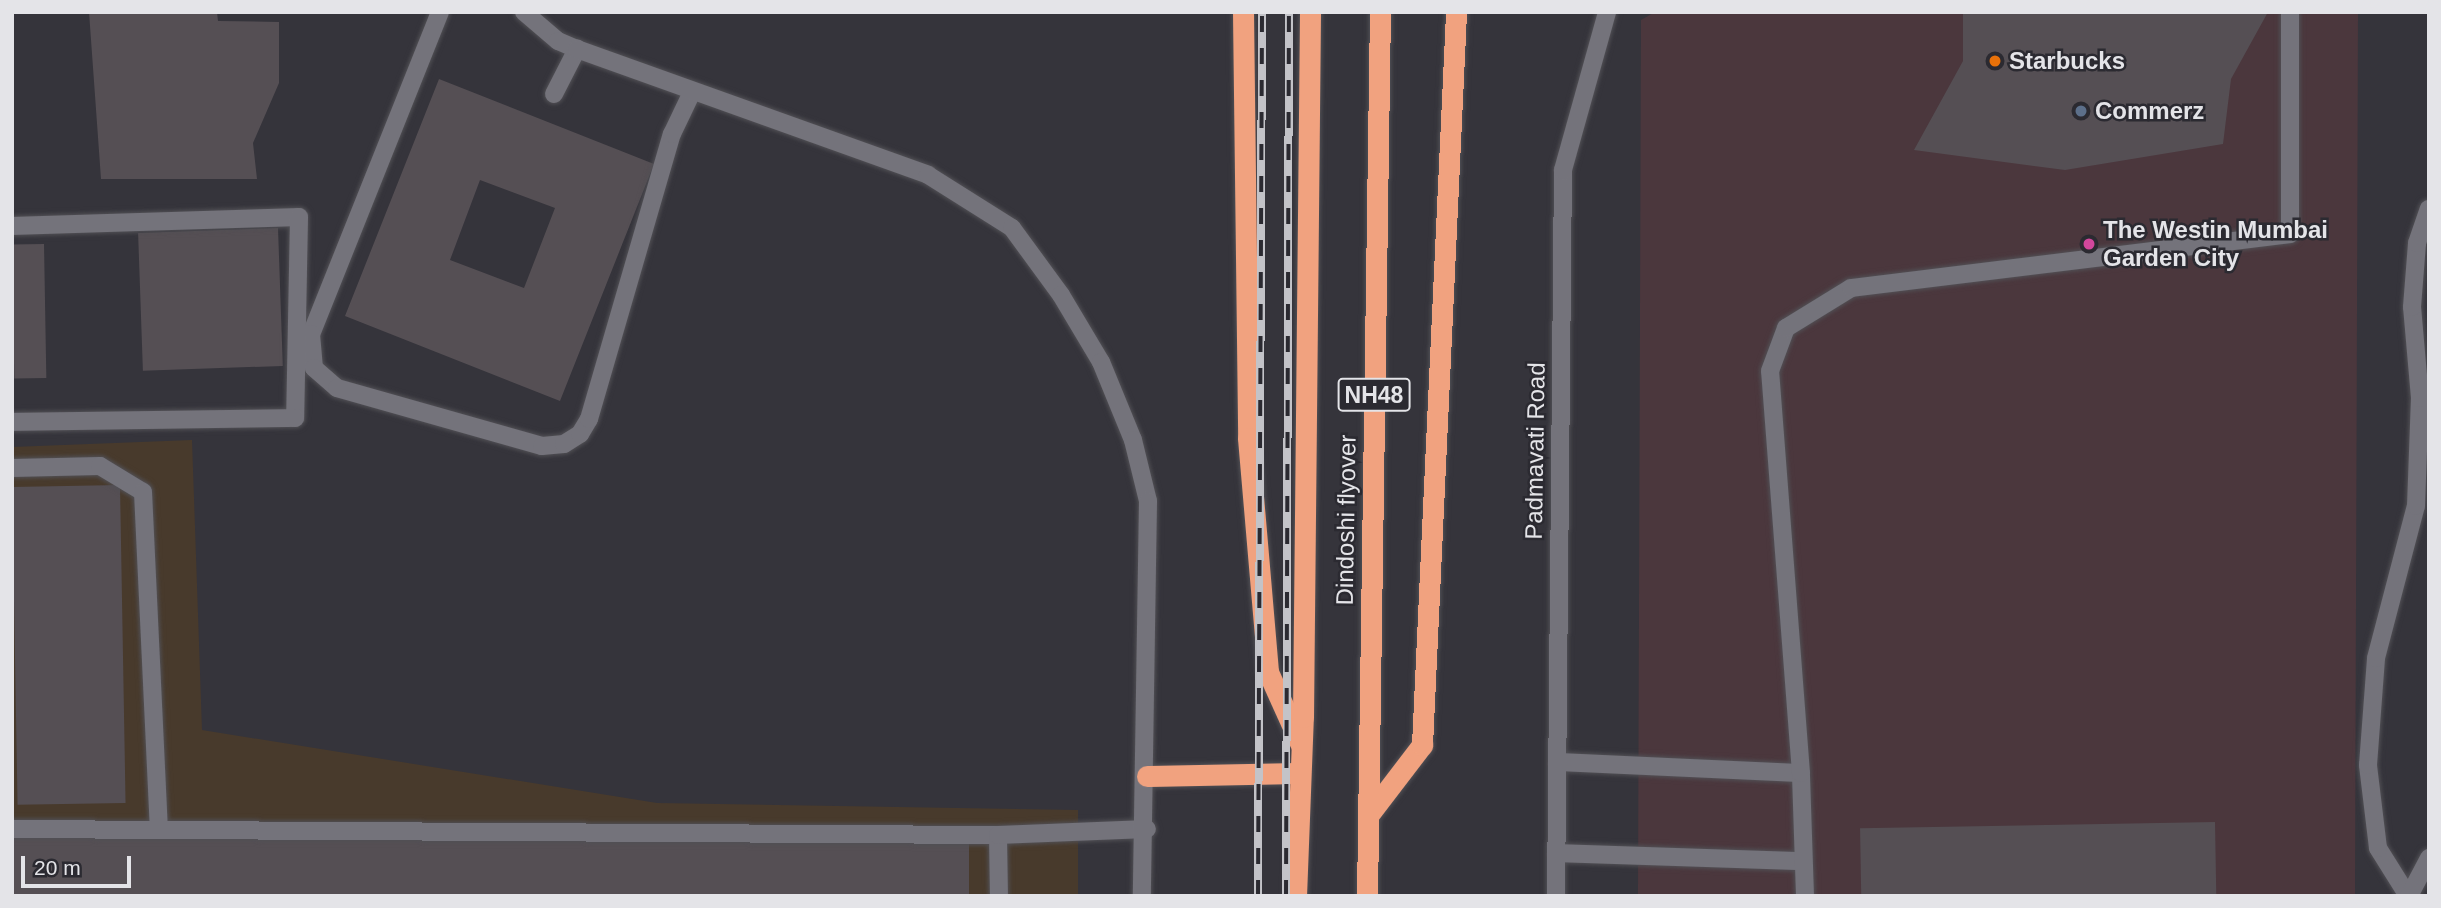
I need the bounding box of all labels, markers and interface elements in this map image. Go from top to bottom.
place label: Starbucks [2009,47,2125,75]
marker: Starbucks [1987,53,2003,69]
place label: Commerz [2095,97,2204,125]
marker: Commerz [2073,103,2089,119]
place label: The Westin Mumbai Garden City [2103,216,2328,272]
marker: The Westin Mumbai Garden City [2081,236,2097,252]
street label: Padmavati Road [1519,362,1551,540]
road number: NH48 [1337,376,1411,414]
street label: Dindoshi flyover [1330,434,1362,606]
scale bar [24,842,135,886]
text: 20 m [34,856,81,879]

